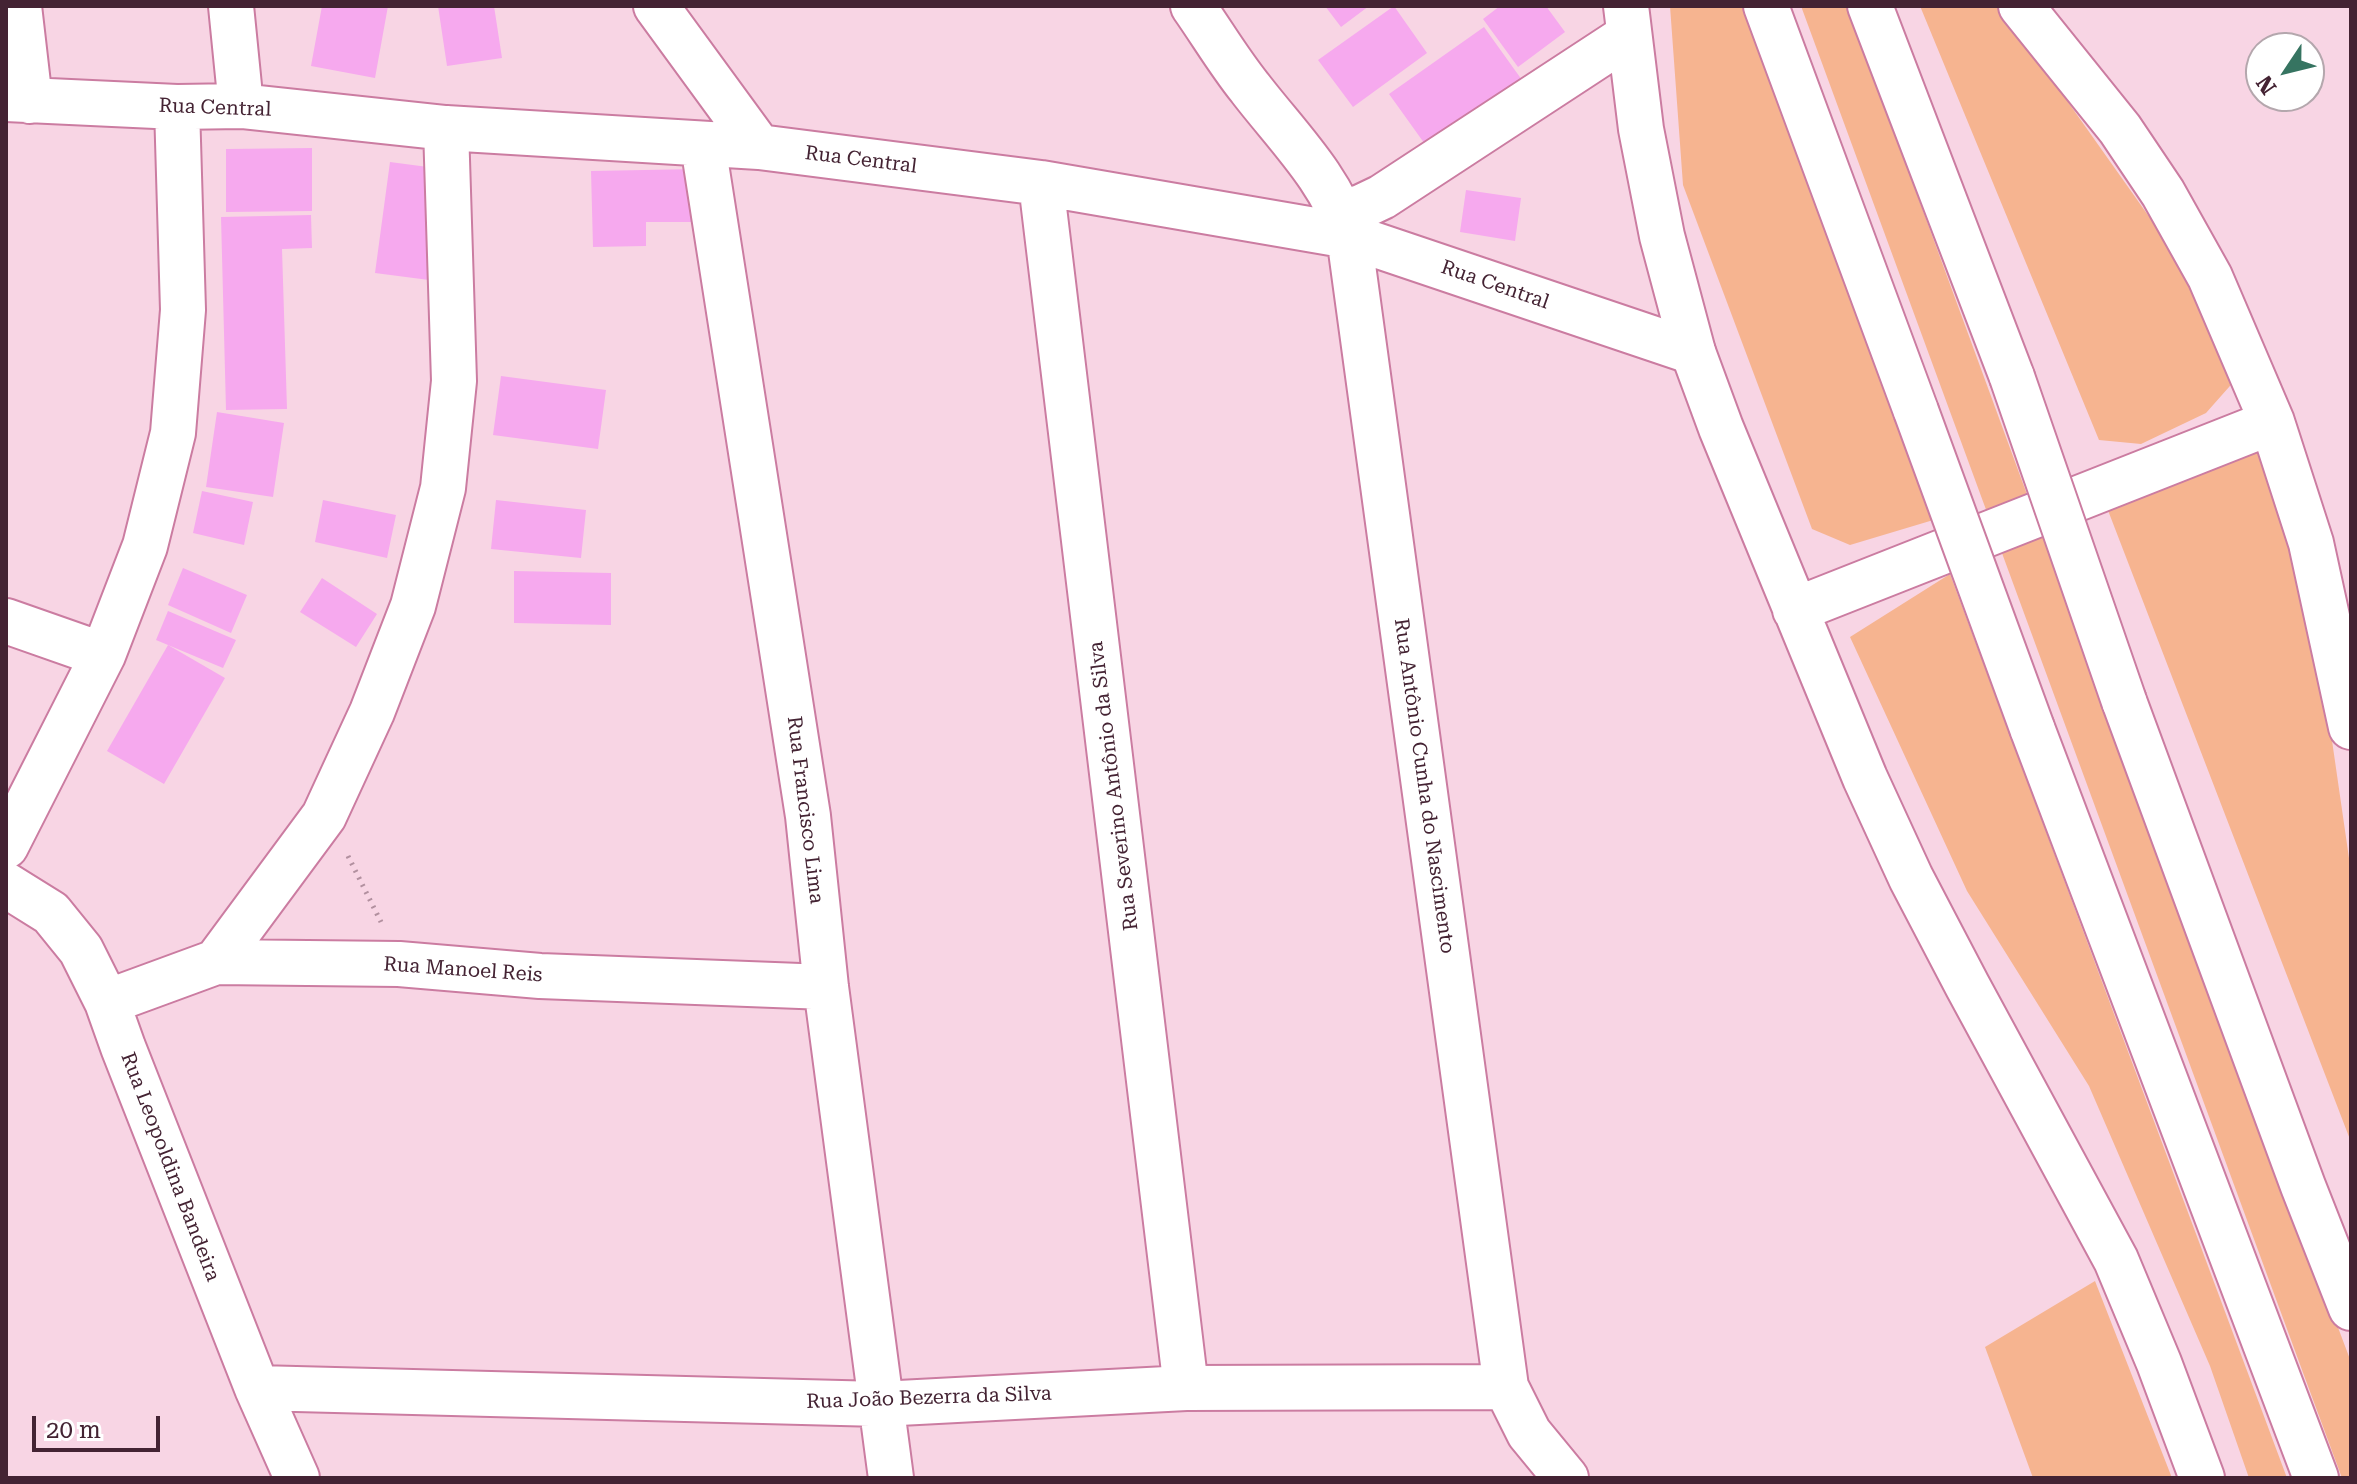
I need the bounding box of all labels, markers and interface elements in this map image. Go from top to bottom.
north arrow [2245,32,2325,112]
text: N [2251,71,2282,99]
street label: Rua Central [158,94,272,122]
street label: Rua Central [804,141,918,179]
street label: Rua Central [1438,255,1552,315]
street label: Rua Antônio Cunha do Nascimento [1389,617,1459,955]
street label: Rua Severino Antônio da Silva [1084,640,1144,932]
street label: Rua Francisco Lima [782,715,828,905]
street label: Rua Manoel Reis [383,952,543,988]
street label: Rua Leopoldina Bandeira [115,1049,225,1285]
street label: Rua João Bezerra da Silva [806,1382,1052,1414]
scale bar [36,1400,164,1450]
text: 20 m [46,1416,101,1444]

